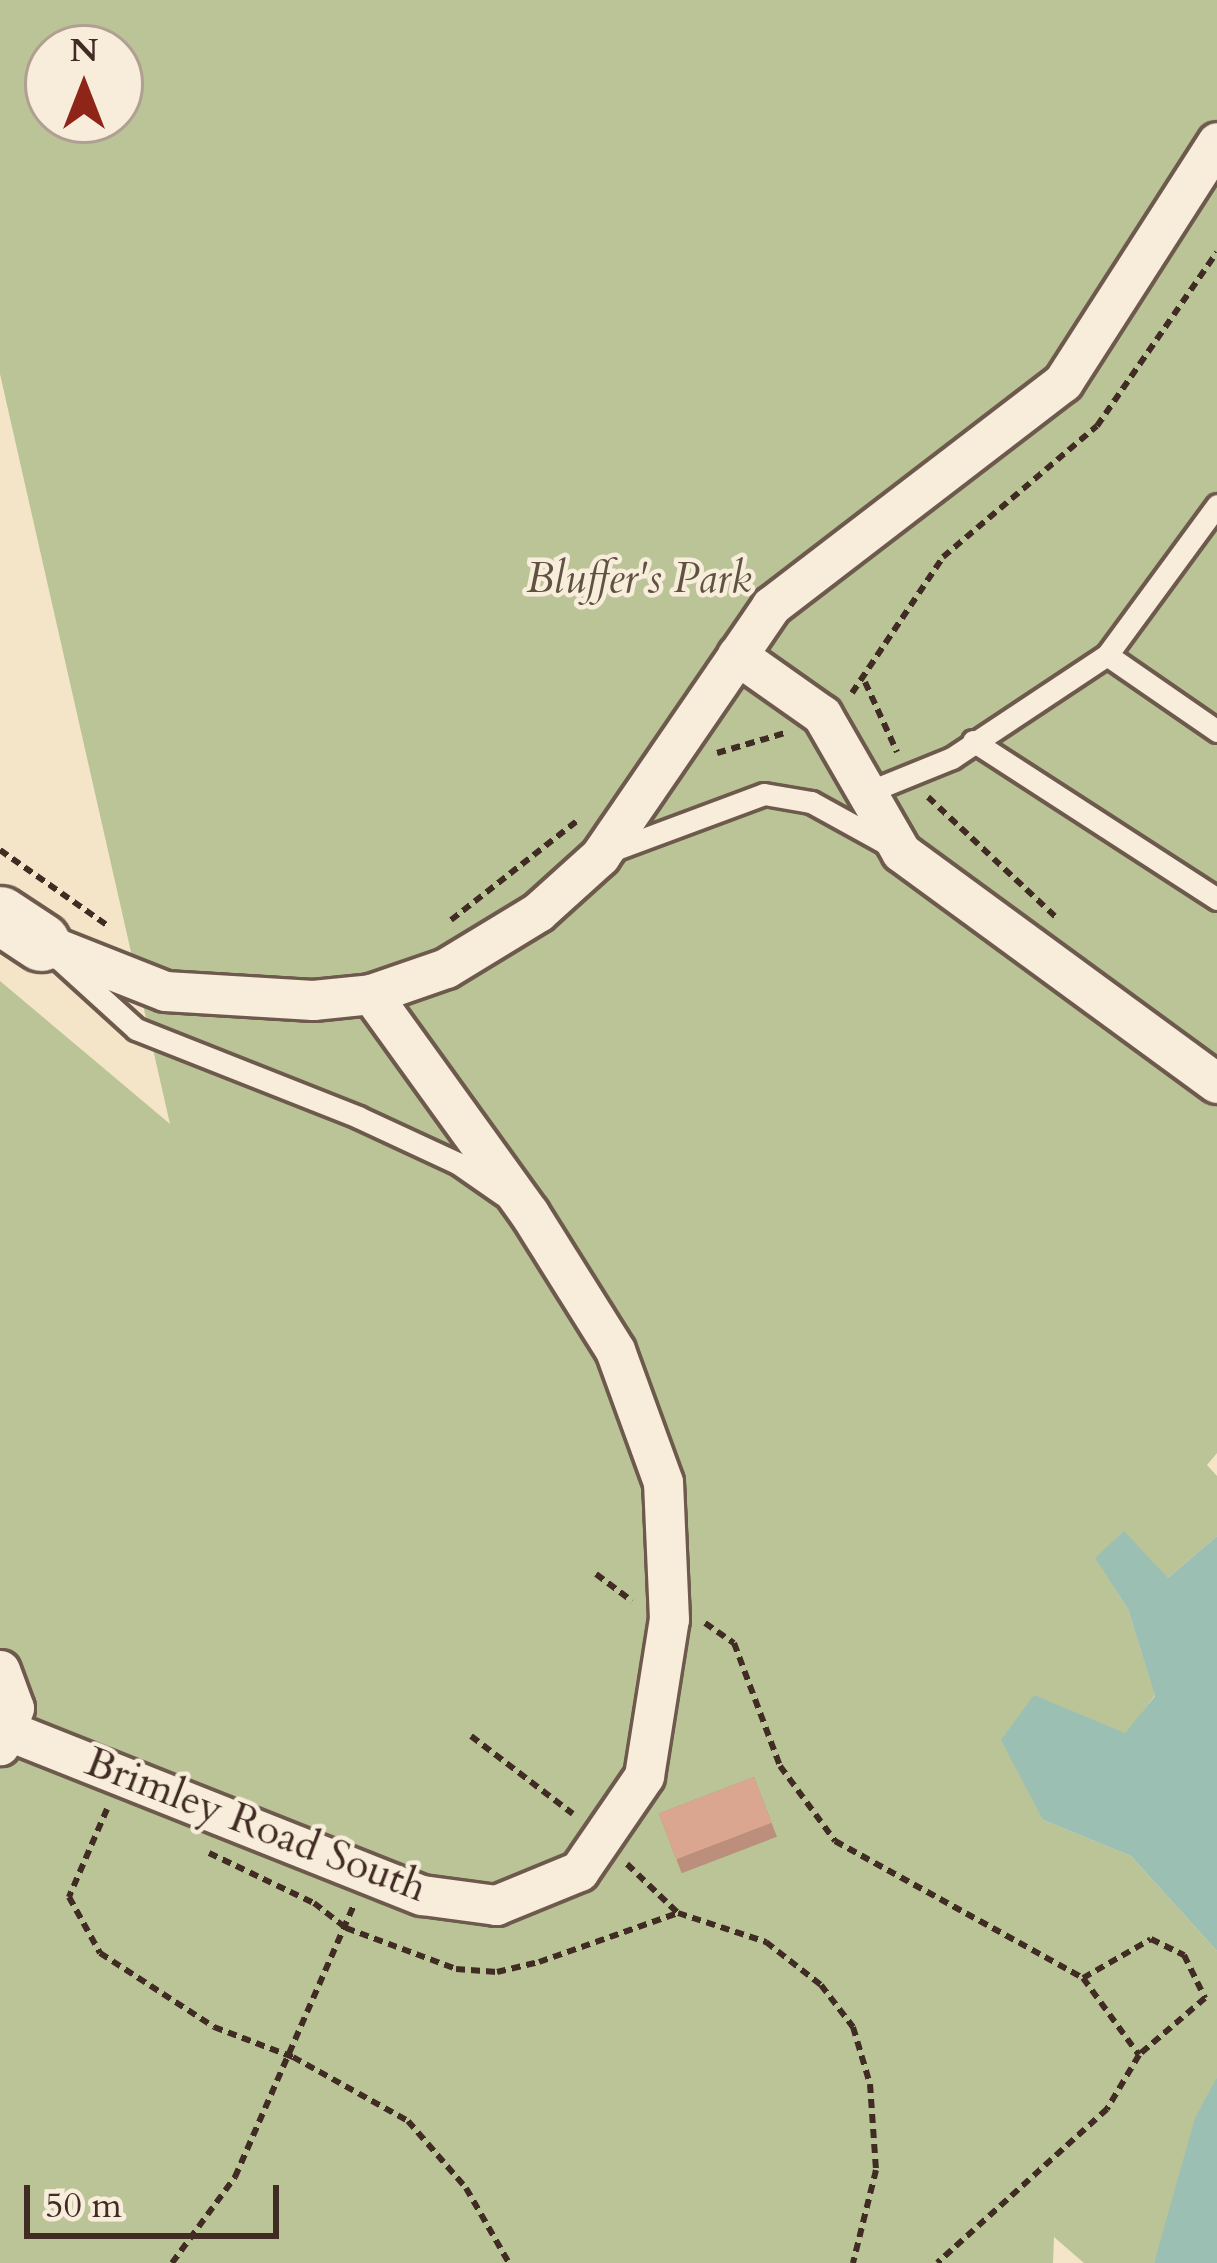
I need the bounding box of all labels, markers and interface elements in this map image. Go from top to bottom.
north arrow [24,24,144,144]
text: N [70,28,98,73]
park label: Bluffer's Park [526,554,752,604]
street label: Brimley Road South [78,1737,434,1913]
scale bar [30,2161,285,2235]
text: 50 m [45,2181,122,2230]

